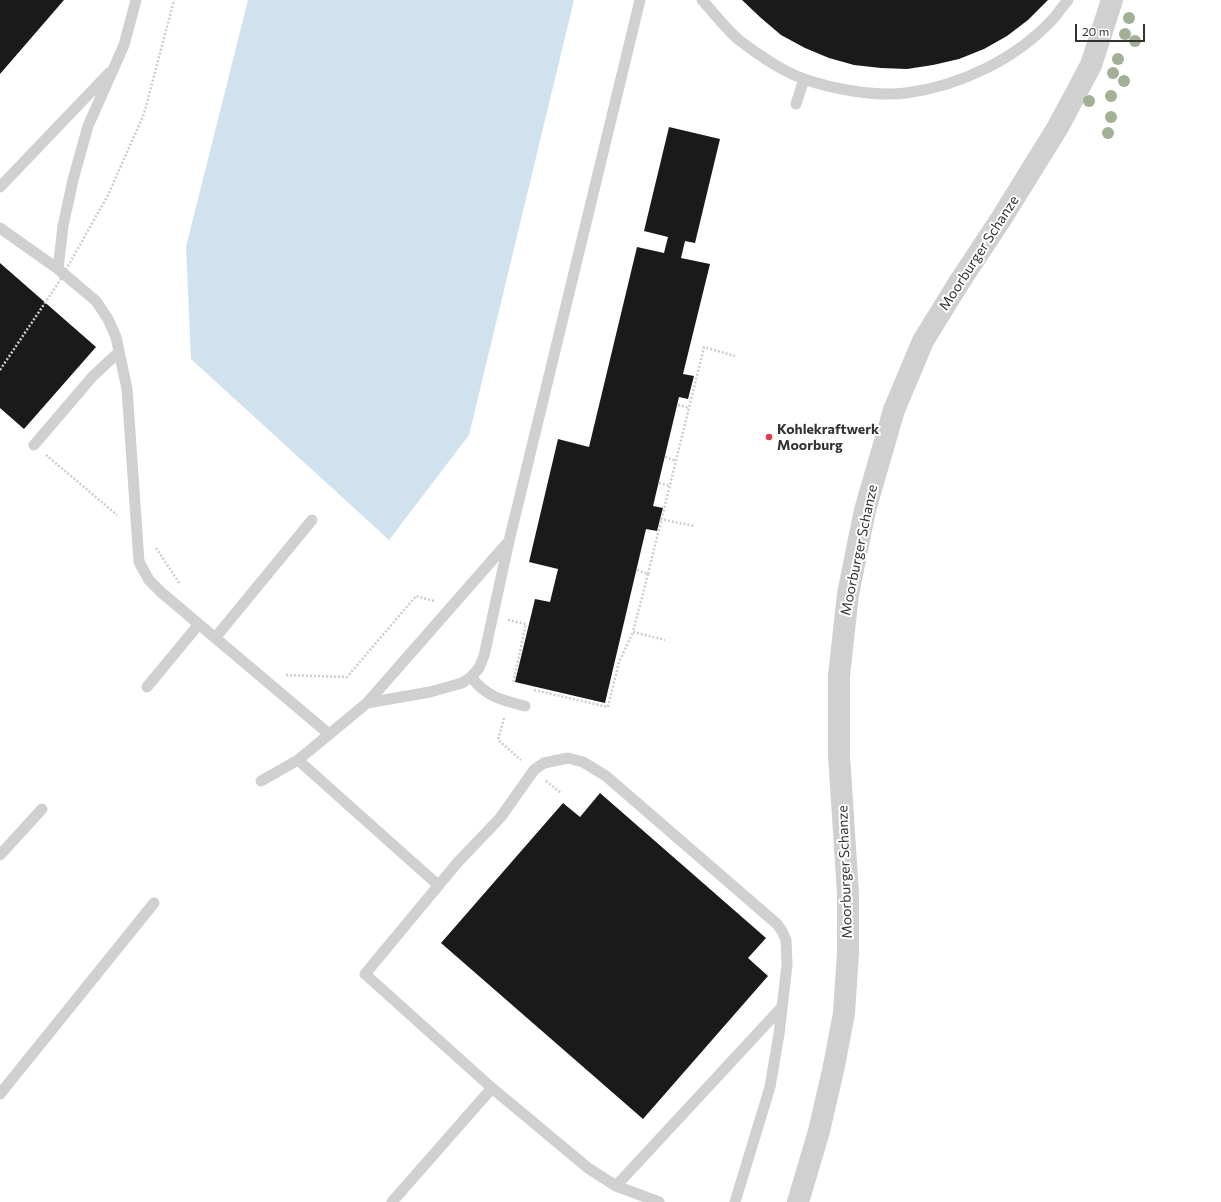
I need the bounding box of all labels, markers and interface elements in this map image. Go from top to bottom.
scale bar [1077,16,1147,42]
text: 20 m [1082,24,1109,38]
street label: Moorburger Schanze [936,193,1022,313]
place label: Kohlekraftwerk Moorburg [777,421,879,454]
marker: Kohlekraftwerk Moorburg [764,432,774,442]
street label: Moorburger Schanze [837,483,881,617]
street label: Moorburger Schanze [834,805,856,939]

